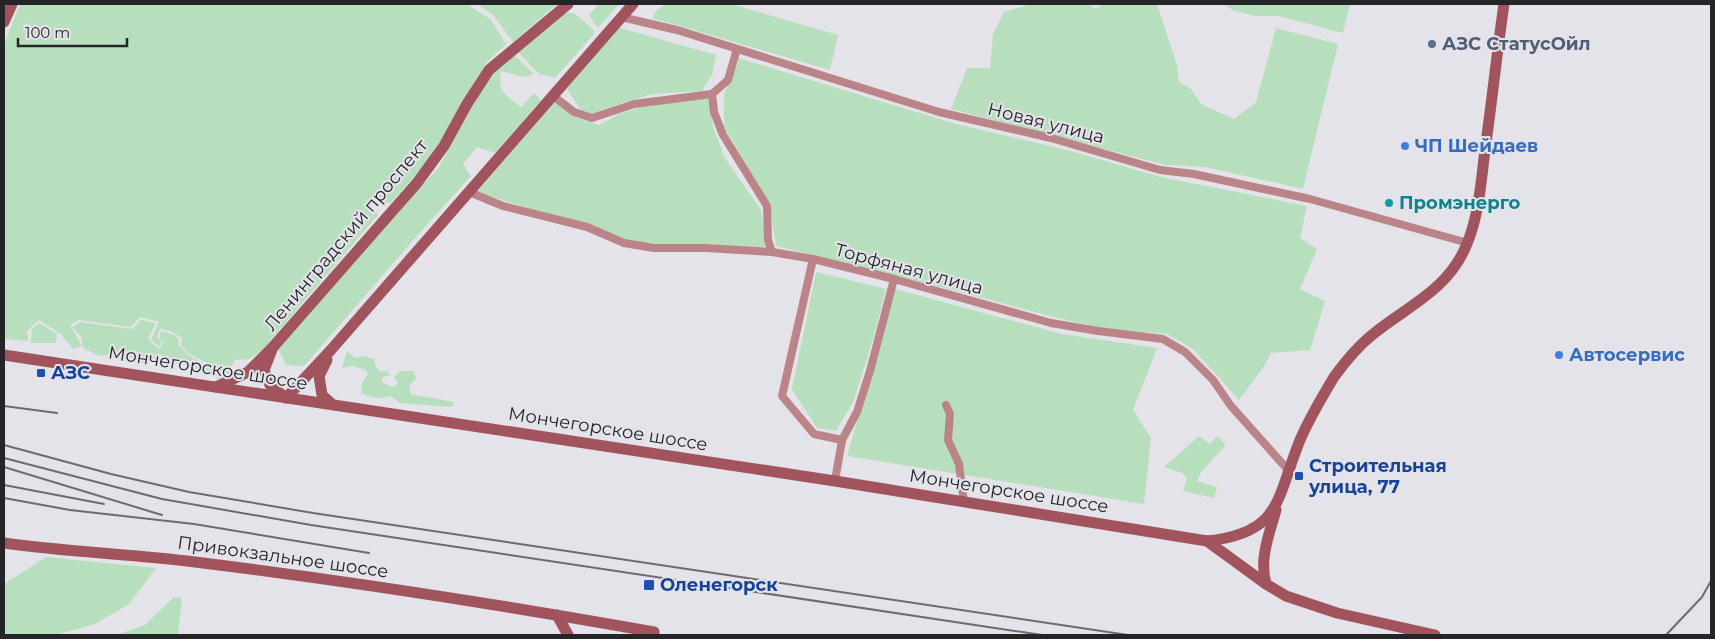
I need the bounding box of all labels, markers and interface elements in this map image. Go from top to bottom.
scale bar [18,15,126,47]
text: 100 m [25,23,70,42]
place label: АЗС СтатусОйл [1442,33,1591,55]
marker: АЗС СтатусОйл [1426,38,1438,50]
street label: Новая улица [985,98,1107,148]
street label: Ленинградский проспект [259,134,433,335]
place label: ЧП Шейдаев [1415,135,1538,157]
marker: ЧП Шейдаев [1399,140,1411,152]
place label: Промэнерго [1399,192,1521,214]
marker: Промэнерго [1383,197,1395,209]
street label: Торфяная улица [832,239,986,299]
street label: Мончегорское шоссе [107,341,309,395]
place label: Автосервис [1569,344,1685,366]
marker: Автосервис [1553,349,1565,361]
place label: АЗС [51,362,90,384]
marker: АЗС [35,367,47,379]
street label: Мончегорское шоссе [507,402,709,456]
place label: Строительная улица, 77 [1308,455,1447,498]
street label: Мончегорское шоссе [908,464,1110,518]
marker: Строительная улица, 77 [1293,470,1305,482]
street label: Привокзальное шоссе [176,531,390,583]
place label: Оленегорск [660,574,778,596]
marker: Оленегорск [642,578,656,592]

